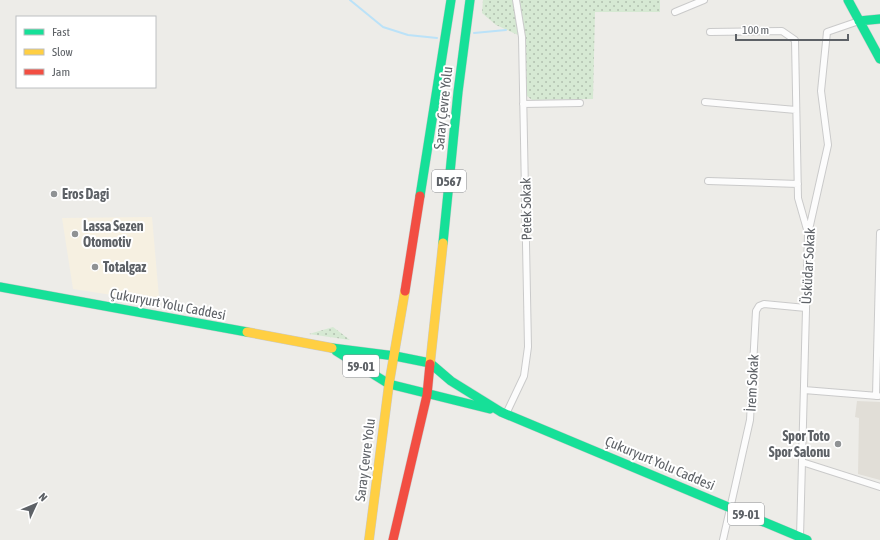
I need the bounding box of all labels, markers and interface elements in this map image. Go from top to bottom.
legend [16,16,156,88]
scale bar [736,16,848,42]
text: 100 m [742,23,769,37]
text: Fast [52,25,70,39]
text: Slow [52,45,73,59]
text: Jam [52,65,70,79]
street label: Saray Çevre Yolu [431,66,455,150]
road number: D567 [432,170,466,192]
street label: Petek Sokak [517,178,535,240]
place label: Eros Dagi [62,186,109,202]
marker: Eros Dagi [49,189,59,199]
place label: Lassa Sezen Otomotiv [83,218,144,250]
street label: Üsküdar Sokak [798,227,818,305]
marker: Lassa Sezen Otomotiv [70,229,80,239]
place label: Totalgaz [103,259,146,275]
marker: Totalgaz [90,262,100,272]
street label: Çukuryurt Yolu Caddesi [109,285,227,323]
street label: İrem Sokak [743,354,761,412]
road number: 59-01 [343,355,379,377]
street label: Saray Çevre Yolu [352,418,378,502]
place label: Spor Toto Spor Salonu [769,428,830,460]
street label: Çukuryurt Yolu Caddesi [603,433,717,493]
marker: Spor Toto Spor Salonu [833,439,843,449]
north arrow [16,484,56,524]
text: N [37,491,50,504]
road number: 59-01 [728,503,764,525]

